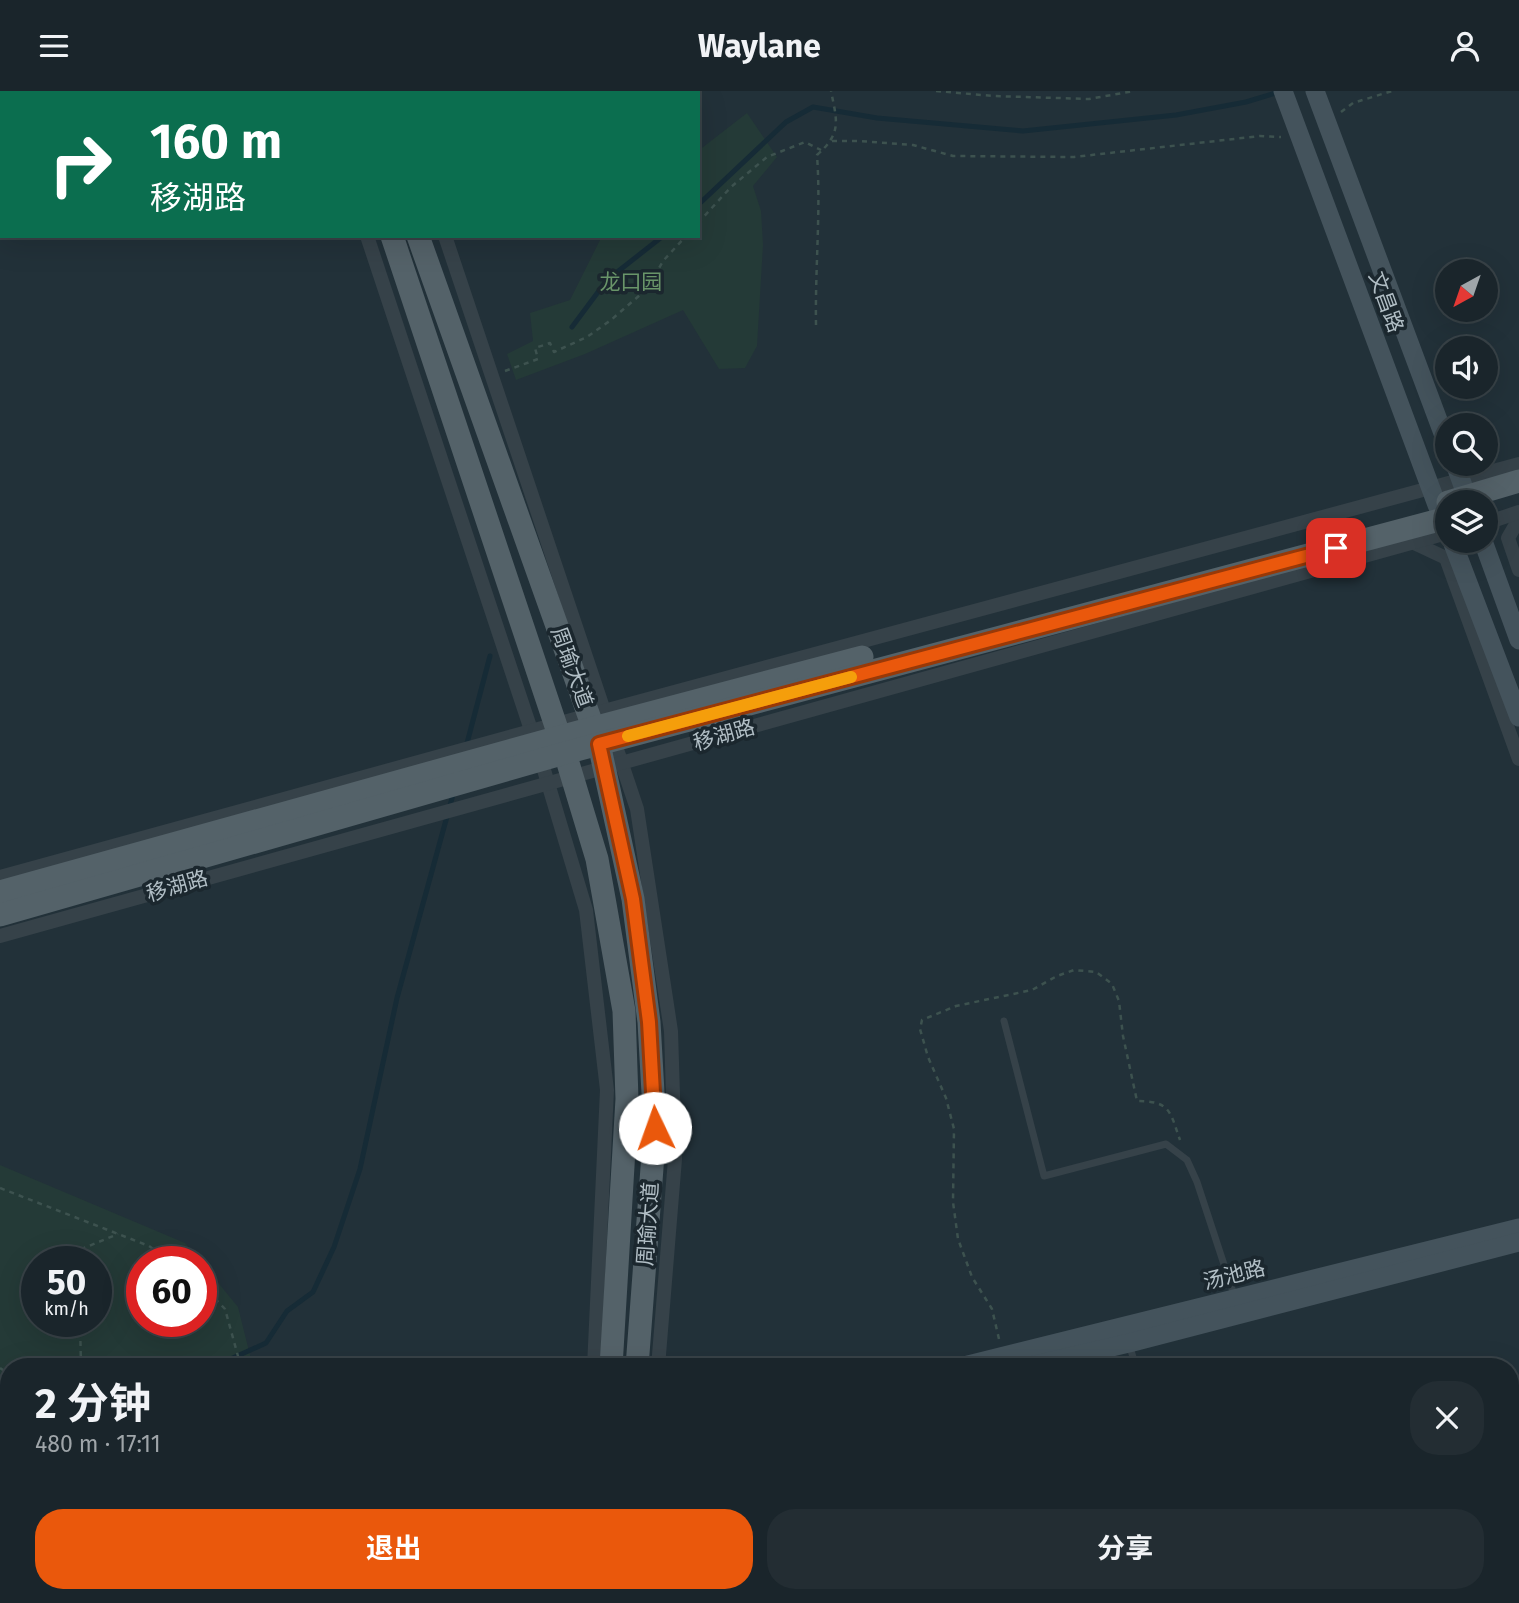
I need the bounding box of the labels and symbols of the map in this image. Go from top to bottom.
north arrow [1435,259,1498,322]
street label: 文昌路 [1363,268,1409,336]
park label: 龙口园 [600,269,663,295]
pin [1306,518,1366,578]
street label: 周瑜大道 [545,623,599,711]
street label: 移湖路 [690,714,758,756]
street label: 移湖路 [143,865,211,907]
position arrow [618,1091,692,1165]
street label: 周瑜大道 [632,1181,664,1267]
speed limit sign: 60 [126,1246,217,1337]
street label: 汤池路 [1200,1255,1268,1295]

